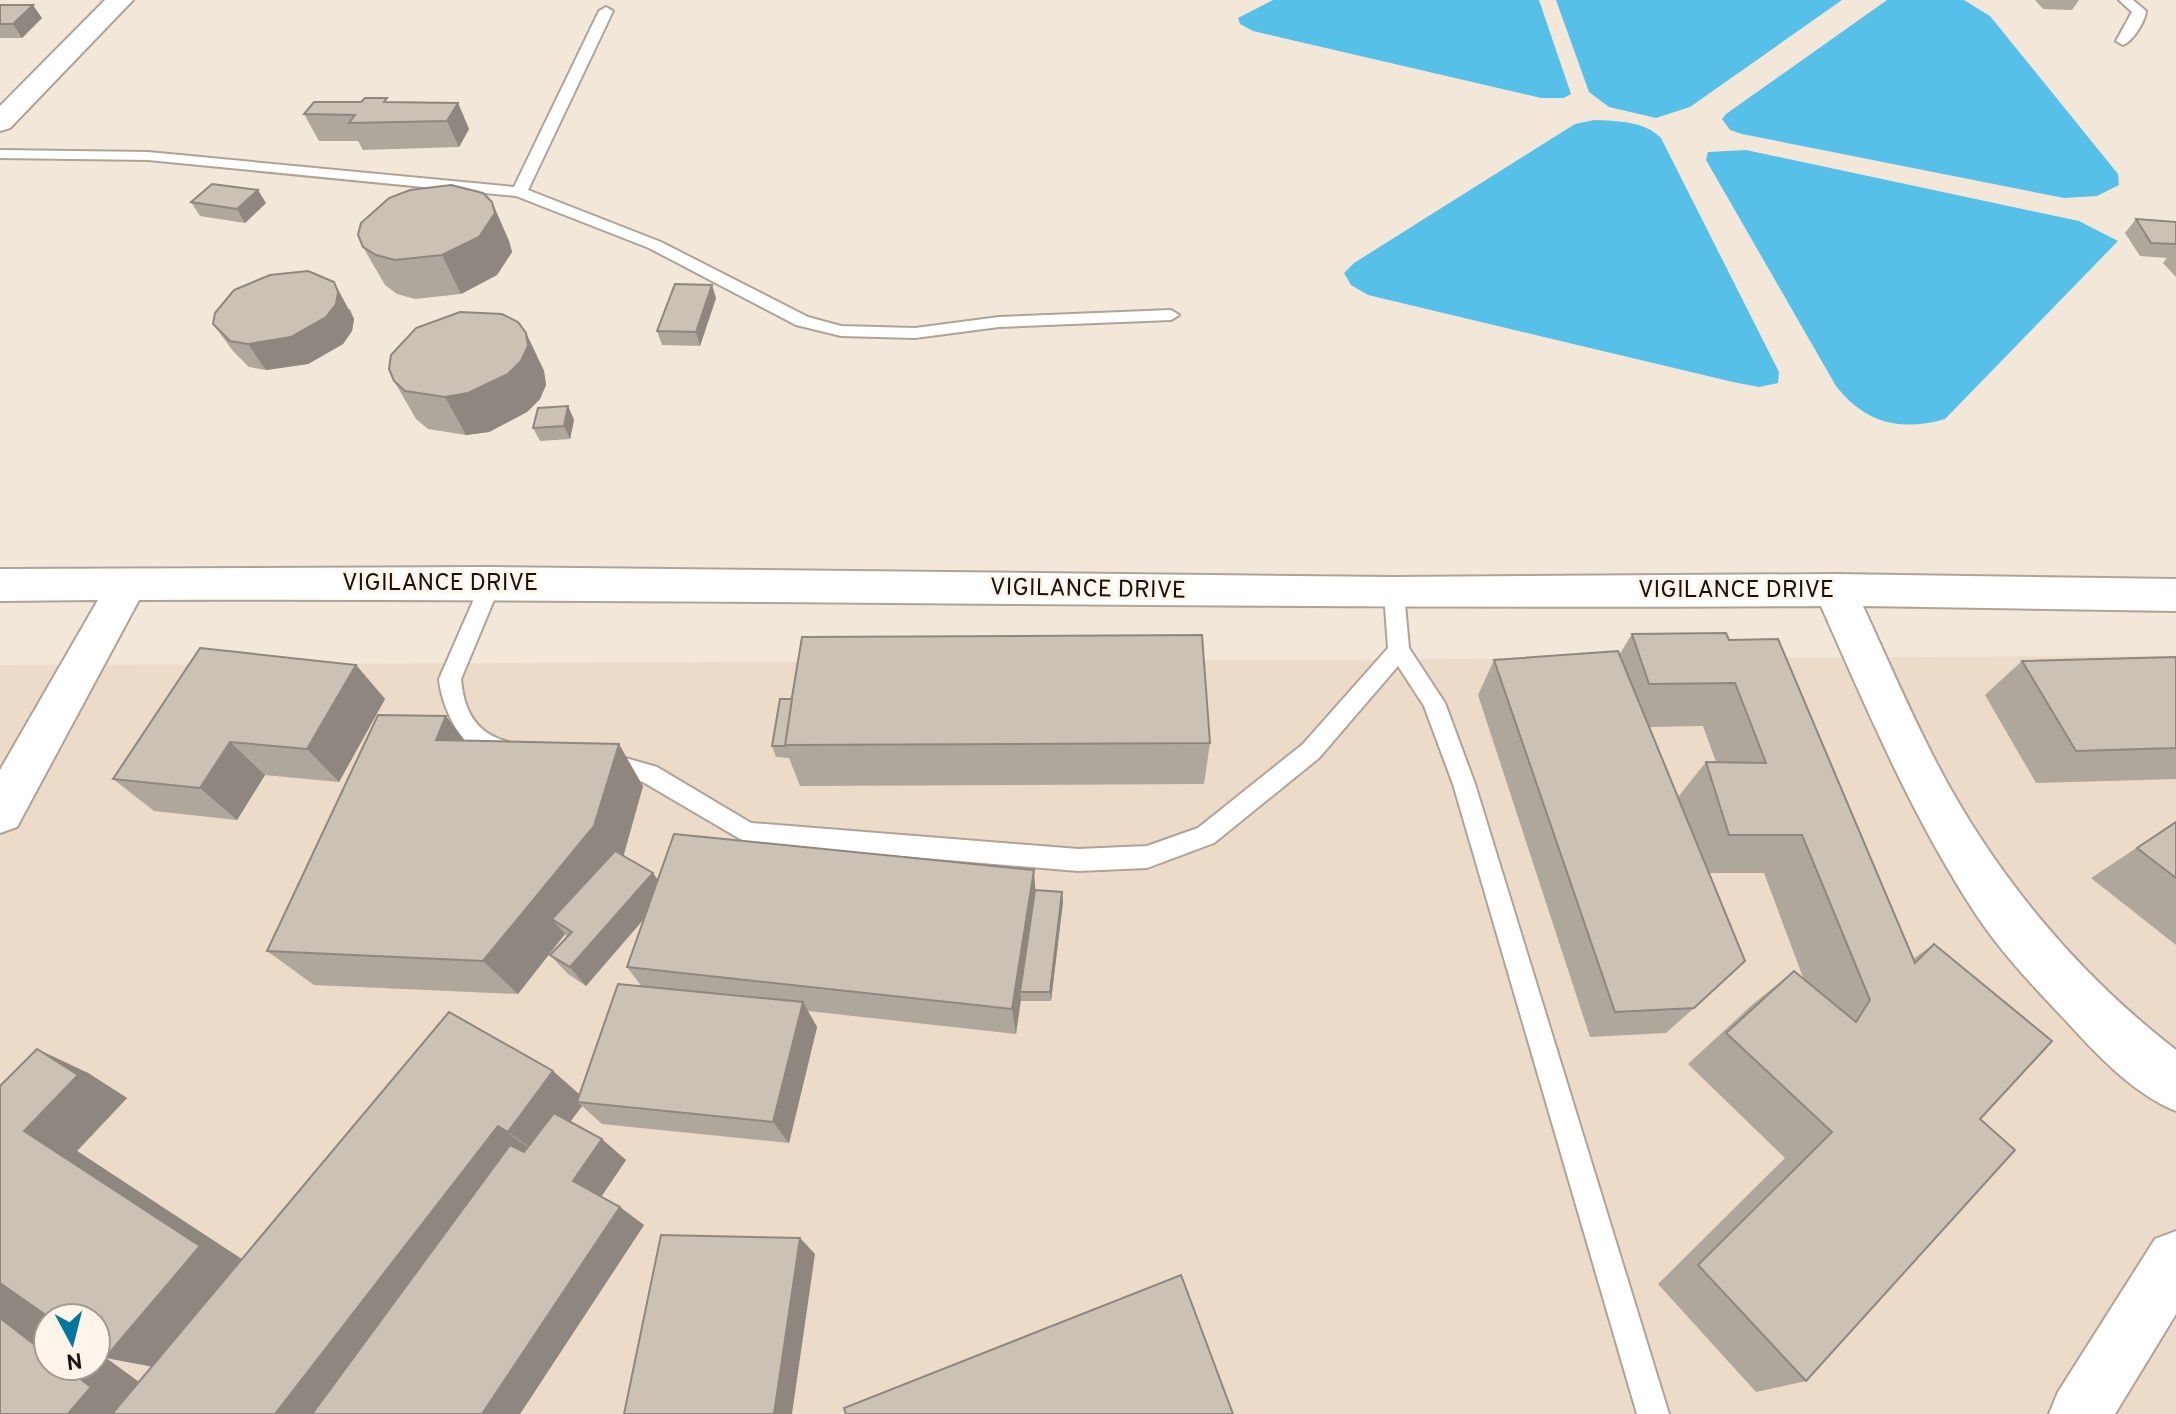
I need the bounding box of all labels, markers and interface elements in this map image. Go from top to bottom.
street label: VIGILANCE DRIVE [342,569,538,599]
street label: VIGILANCE DRIVE [990,573,1186,607]
street label: VIGILANCE DRIVE [1638,576,1834,606]
north arrow [32,1302,112,1382]
text: N [65,1345,84,1374]

